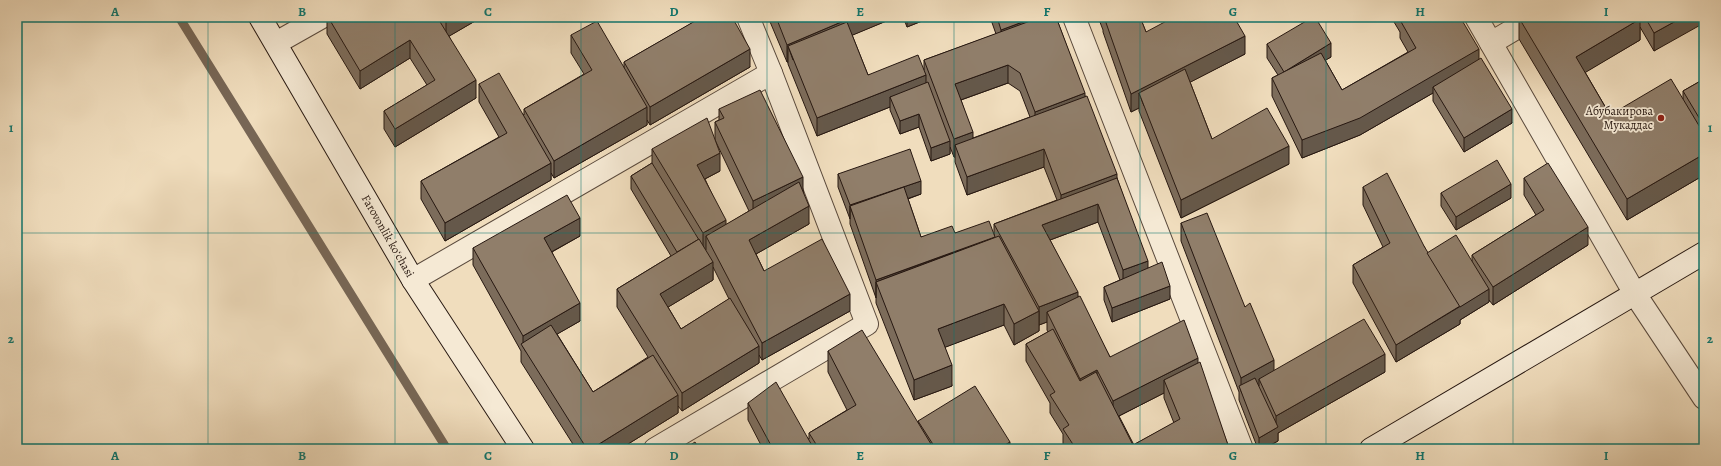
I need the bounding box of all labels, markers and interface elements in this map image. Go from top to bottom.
text: A [110,3,120,20]
text: B [298,3,306,20]
text: C [484,3,492,20]
text: D [669,3,679,20]
text: E [856,3,864,20]
text: F [1044,3,1051,20]
text: G [1229,3,1237,20]
text: H [1415,3,1425,20]
text: I [1604,3,1609,20]
place label: Абубакирова Мукаддас [1585,103,1653,133]
marker: Абубакирова Мукаддас [1656,113,1666,123]
text: 1 [9,119,14,136]
text: 1 [1708,119,1713,136]
street label: Farovonlik koʻchasi [358,192,418,280]
text: 2 [8,330,15,347]
text: 2 [1707,330,1714,347]
text: A [110,447,120,464]
text: B [298,447,306,464]
text: C [484,447,492,464]
text: D [669,447,679,464]
text: E [856,447,864,464]
text: F [1044,447,1051,464]
text: G [1229,447,1237,464]
text: H [1415,447,1425,464]
text: I [1604,447,1609,464]

